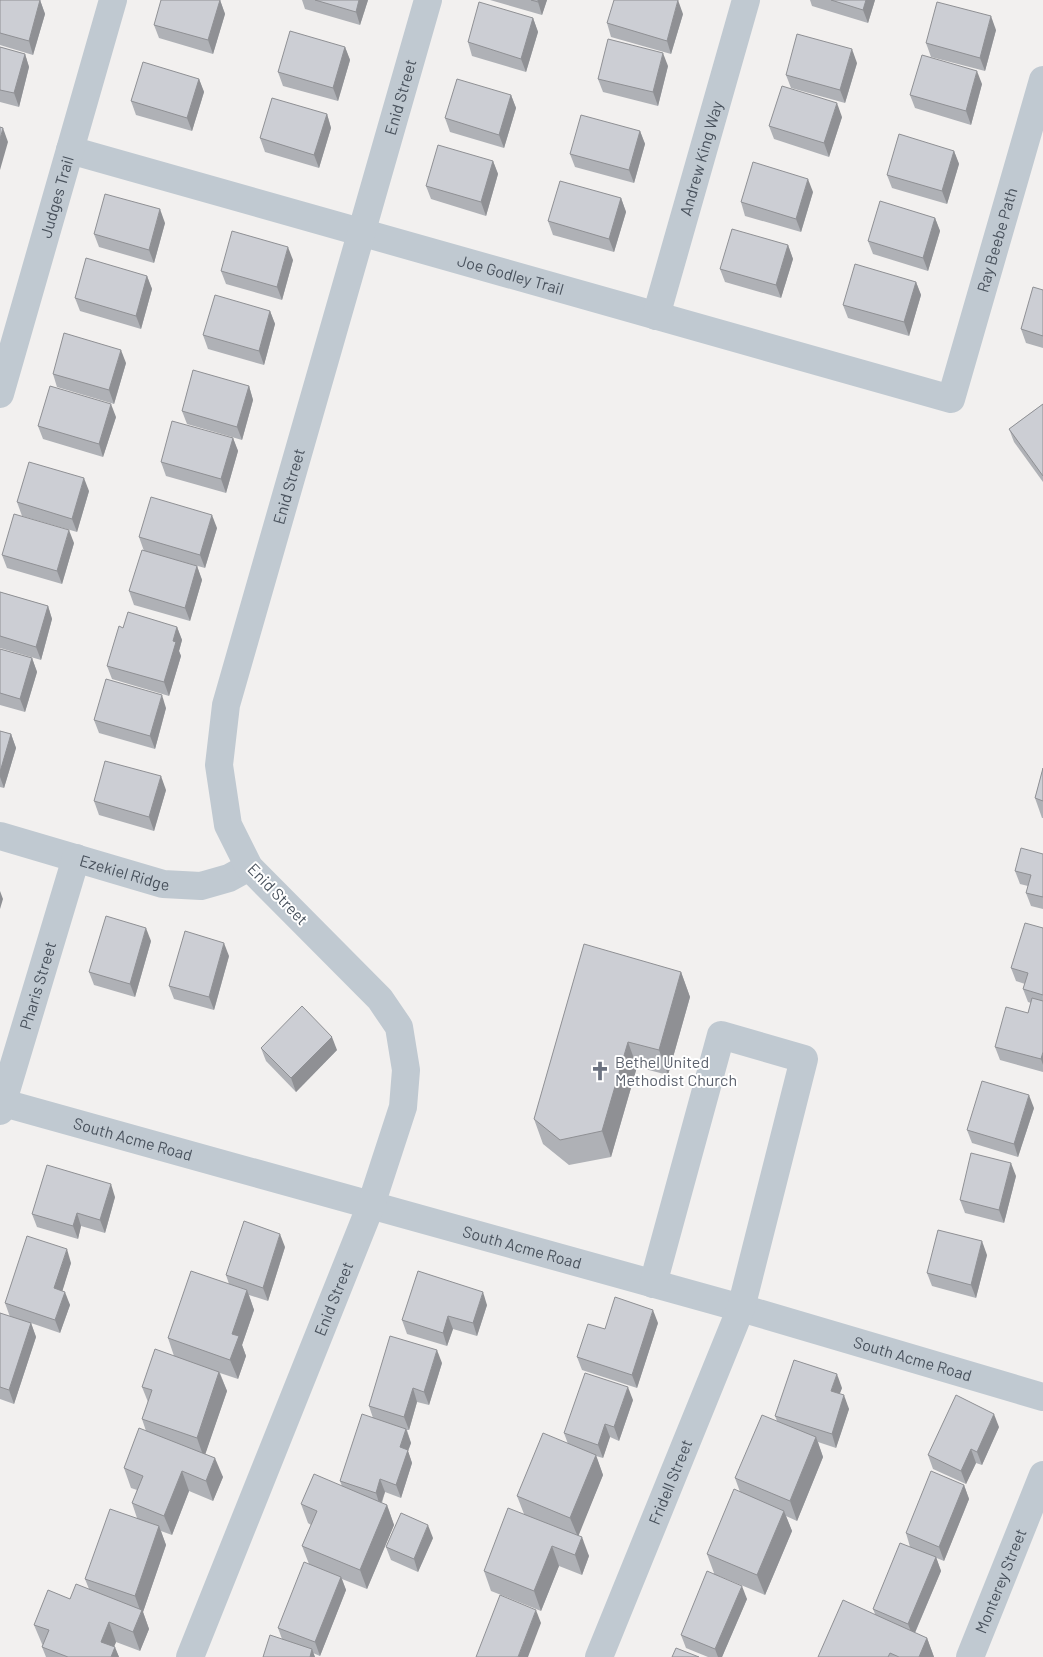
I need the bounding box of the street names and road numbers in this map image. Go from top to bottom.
street label: Enid Street [380,57,420,137]
street label: Andrew King Way [675,98,726,218]
street label: Judges Trail [35,154,77,240]
street label: Ray Beebe Path [972,185,1020,294]
street label: Joe Godley Trail [456,250,566,298]
street label: Enid Street [268,446,308,526]
street label: Ezekiel Ridge [78,850,170,893]
street label: Enid Street [244,859,312,928]
street label: Pharis Street [15,939,59,1032]
street label: South Acme Road [72,1113,195,1164]
street label: South Acme Road [461,1221,584,1272]
street label: Enid Street [310,1259,356,1338]
street label: South Acme Road [851,1332,974,1385]
street label: Fridell Street [644,1436,696,1527]
street label: Monterey Street [971,1526,1030,1636]

